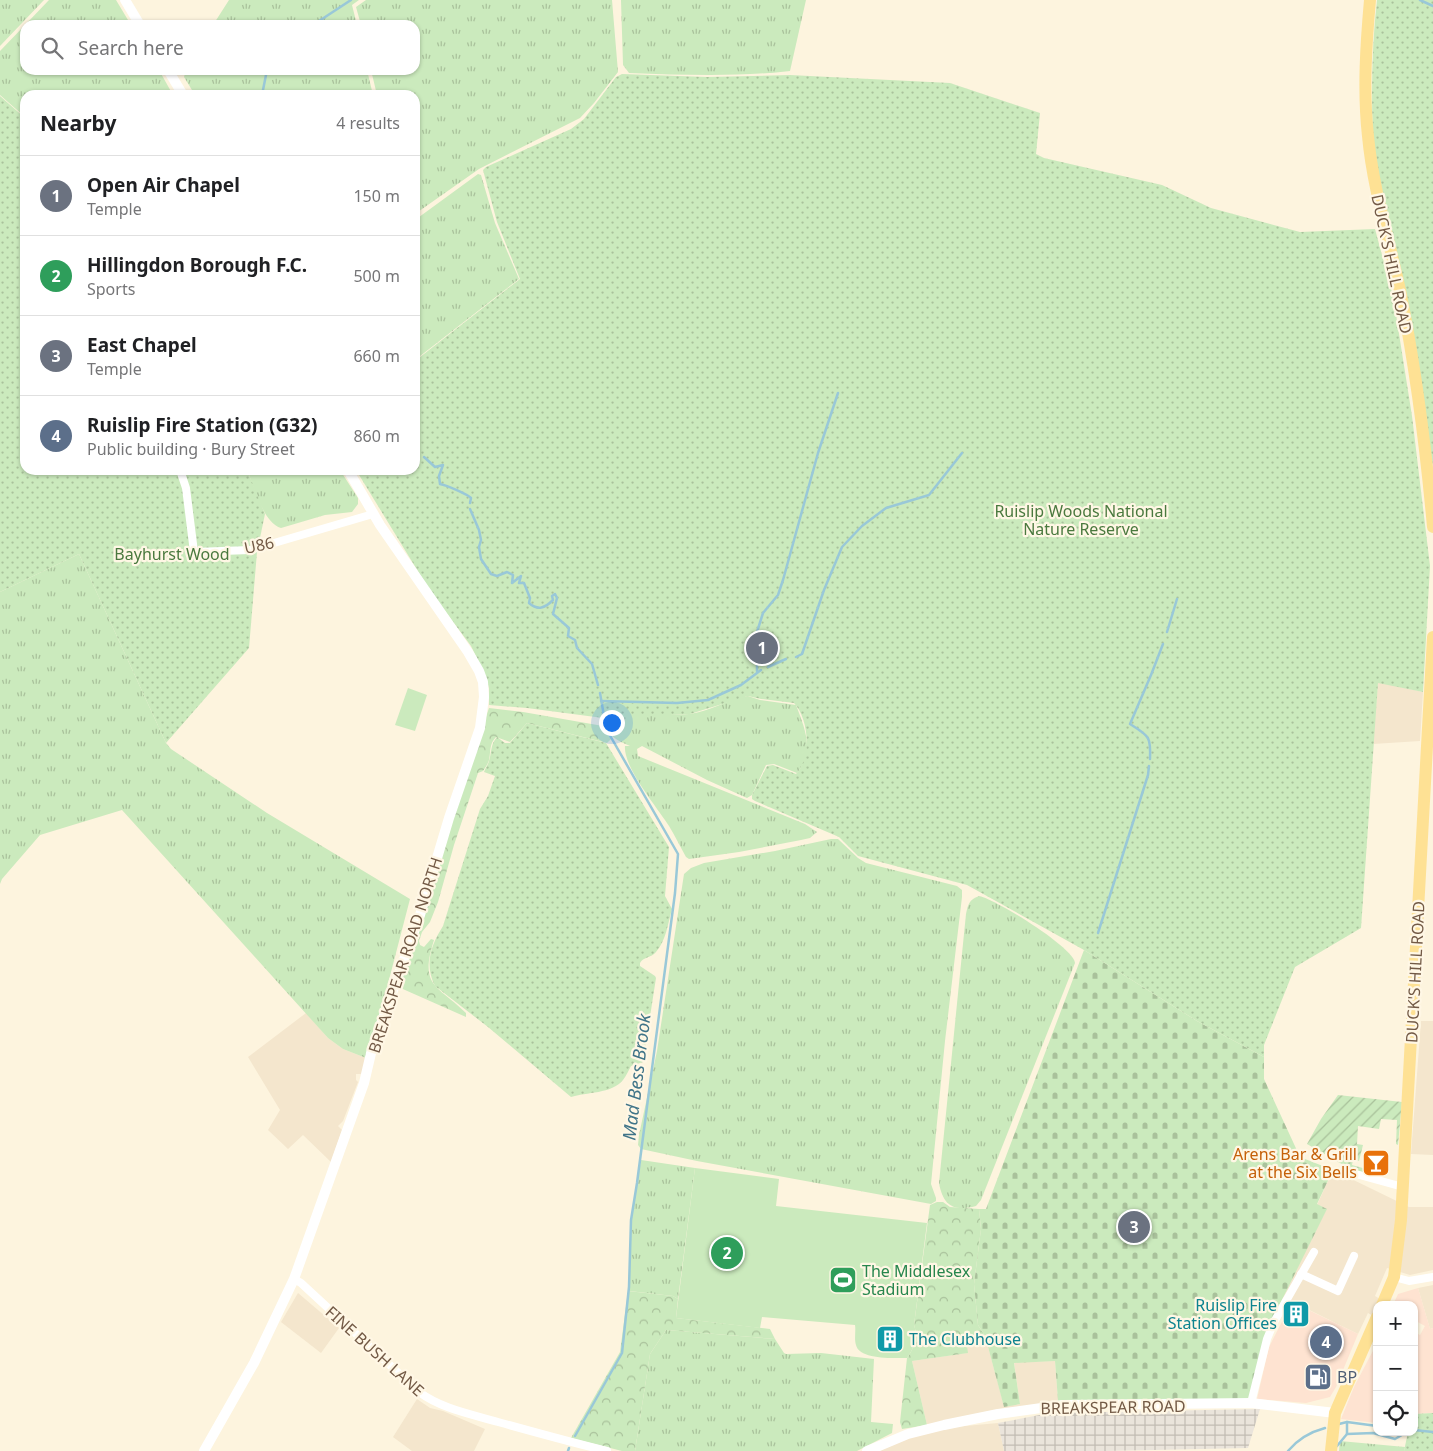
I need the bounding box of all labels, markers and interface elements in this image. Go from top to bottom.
search box [20,20,420,75]
icon: search [38,34,66,62]
text: Search here [78,35,184,61]
text: Nearby [40,109,116,137]
text: 4 results [336,112,400,134]
text: Open Air Chapel [87,172,240,198]
text: 1 [51,185,61,207]
text: 150 m [353,185,400,207]
street label: DUCK'S HILL ROAD [1366,192,1418,336]
text: Temple [87,198,142,220]
text: Hillingdon Borough F.C. [87,252,307,278]
text: 2 [51,265,61,287]
text: 500 m [353,265,400,287]
text: Sports [87,278,135,300]
text: East Chapel [87,332,197,358]
text: 3 [51,345,61,367]
text: 660 m [353,345,400,367]
text: Temple [87,358,142,380]
text: Ruislip Fire Station (G32) [87,412,317,438]
text: 4 [51,425,61,447]
text: 860 m [353,425,400,447]
text: Public building · Bury Street [87,438,295,460]
park label: Ruislip Woods National Nature Reserve [994,500,1168,540]
street label: U86 [242,531,276,559]
park label: Bayhurst Wood [114,543,230,565]
pin: 1 [746,629,778,667]
your location [599,710,625,736]
street label: BREAKSPEAR ROAD NORTH [363,854,447,1056]
street label: DUCK'S HILL ROAD [1400,900,1430,1044]
water label: Mad Bess Brook [616,1011,656,1141]
place label: Arens Bar & Grill at the Six Bells [1233,1143,1357,1183]
bar icon: Arens Bar & Grill at the Six Bells [1361,1148,1391,1178]
pin: 3 [1118,1208,1150,1246]
pin: 2 [711,1234,743,1272]
place label: The Middlesex Stadium [862,1260,971,1300]
sports icon: The Middlesex Stadium [828,1265,858,1295]
place label: Ruislip Fire Station Offices [1168,1294,1277,1334]
building icon: Ruislip Fire Station Offices [1281,1299,1311,1329]
street label: FINE BUSH LANE [321,1301,429,1401]
map controls [1373,1301,1418,1436]
button: + [1373,1301,1418,1346]
pin: 4 [1310,1323,1342,1361]
building icon: The Clubhouse [875,1324,905,1354]
place label: The Clubhouse [909,1328,1021,1350]
button: − [1373,1346,1418,1391]
fuel station icon: BP [1303,1362,1333,1392]
place label: BP [1337,1366,1357,1388]
button: locate [1373,1391,1418,1436]
street label: BREAKSPEAR ROAD [1040,1395,1186,1419]

